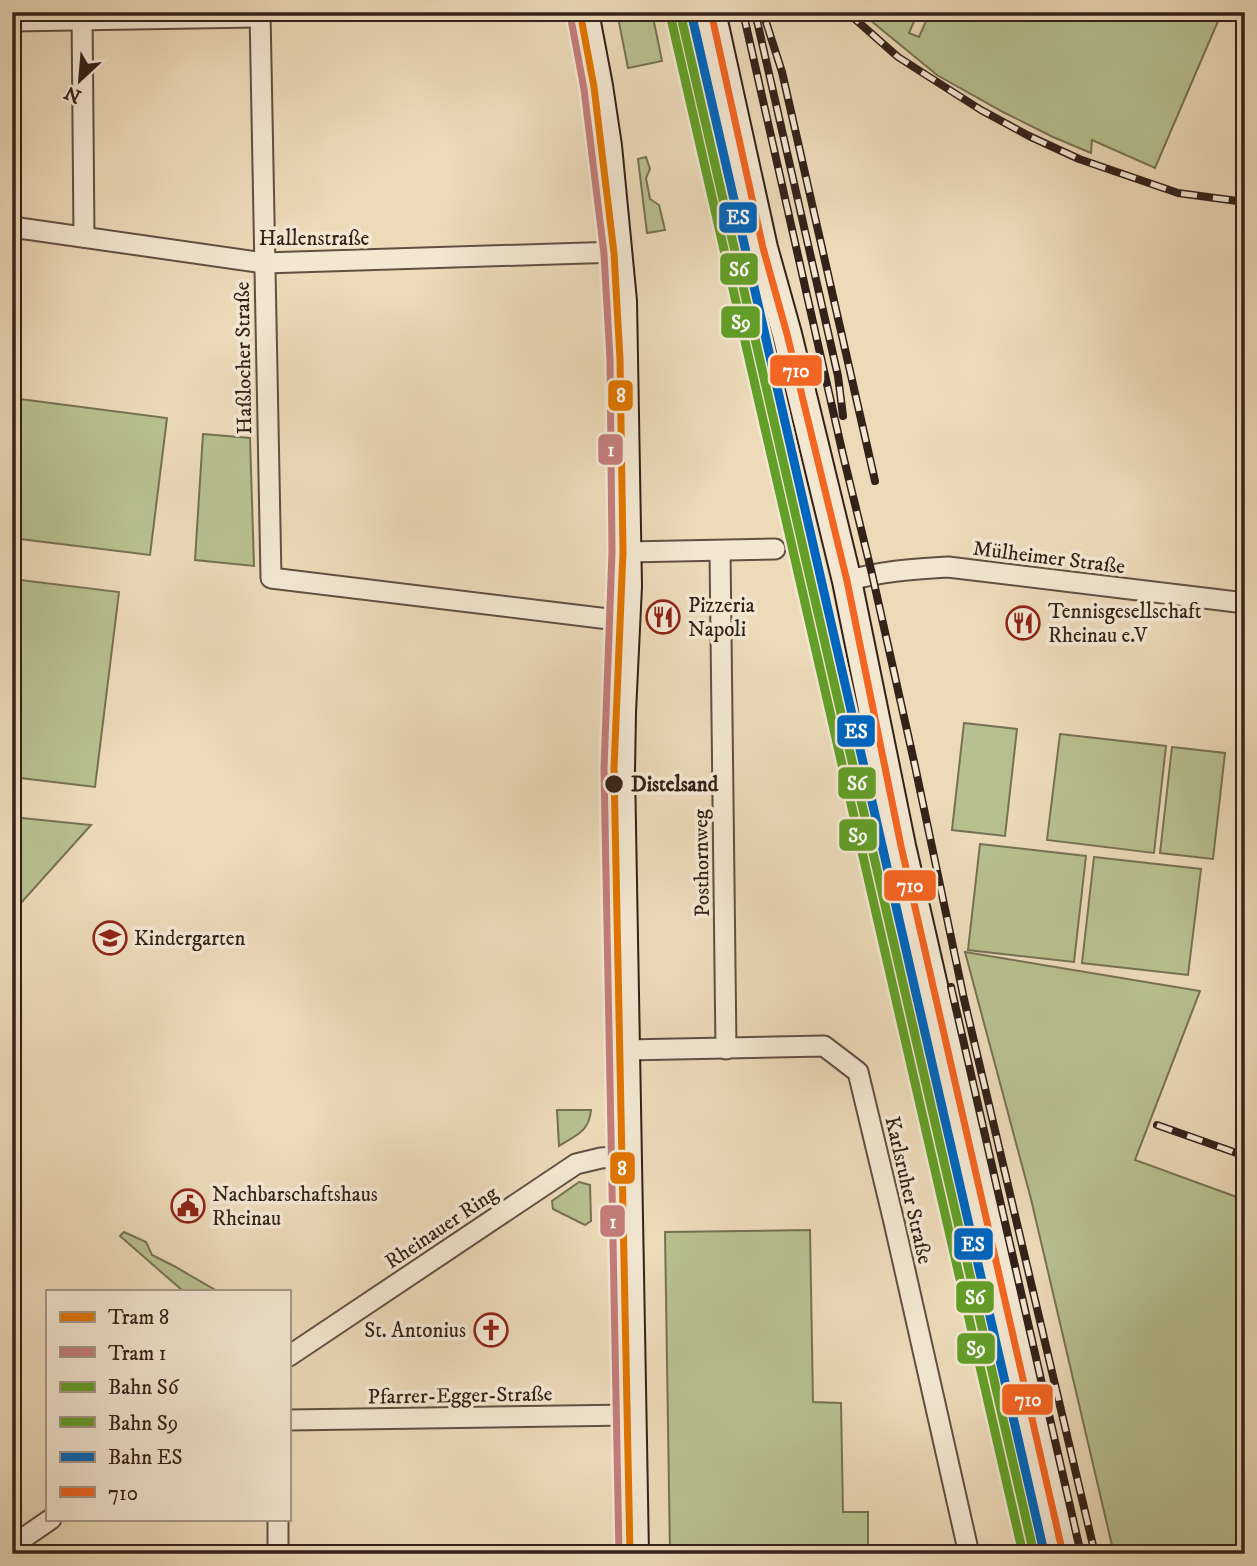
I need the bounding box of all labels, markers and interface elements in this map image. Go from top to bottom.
north arrow [46,46,116,116]
text: N [61,80,85,108]
line badge: ES [718,201,758,234]
text: ES [726,207,750,230]
street label: Hallenstraße [259,226,370,252]
line badge: S6 [719,252,759,286]
text: S6 [729,259,750,282]
street label: Haßlocher Straße [230,281,258,434]
line badge: S9 [720,305,761,339]
text: S9 [731,312,751,335]
line badge: 710 [769,354,823,387]
text: 710 [782,360,810,383]
line badge: 8 [607,379,634,412]
text: 8 [616,385,626,408]
line badge: 1 [597,433,624,466]
text: 1 [608,439,615,462]
street label: Mülheimer Straße [971,536,1127,580]
place label: Pizzeria Napoli [688,593,755,643]
restaurant icon: Pizzeria Napoli [644,598,682,636]
place label: Tennisgesellschaft Rheinau e.V [1048,599,1202,649]
restaurant icon: Tennisgesellschaft Rheinau e.V [1004,604,1042,642]
line badge: ES [836,714,876,748]
text: ES [844,721,868,744]
line badge: S6 [837,766,877,800]
place label: Distelsand [631,772,719,798]
marker: Distelsand [603,773,625,795]
text: S6 [847,773,868,796]
street label: Posthornweg [688,808,716,917]
line badge: S9 [838,818,878,852]
text: S9 [848,825,868,848]
line badge: 710 [883,869,937,902]
text: 710 [896,875,924,898]
school or university icon: Kindergarten [91,919,129,957]
place label: Kindergarten [134,926,245,952]
street label: Karlsruher Straße [878,1114,938,1267]
line badge: 8 [609,1151,636,1185]
text: 8 [617,1158,627,1181]
street label: Rheinauer Ring [380,1180,504,1275]
place label: Nachbarschaftshaus Rheinau [212,1182,378,1232]
public building icon: Nachbarschaftshaus Rheinau [169,1187,207,1225]
line badge: 1 [599,1204,626,1238]
text: 1 [610,1211,617,1234]
line badge: ES [953,1227,994,1261]
text: ES [961,1234,985,1257]
line badge: S6 [955,1280,995,1314]
text: S6 [965,1287,986,1310]
legend [46,1290,290,1520]
text: Tram 8 [108,1305,169,1331]
church icon: St. Antonius [472,1311,510,1349]
place label: St. Antonius [364,1318,466,1344]
line badge: S9 [956,1332,996,1365]
text: S9 [966,1338,986,1361]
text: Tram 1 [108,1341,166,1367]
text: Bahn S6 [108,1375,180,1401]
street label: Pfarrer-Egger-Straße [367,1381,553,1411]
line badge: 710 [1001,1383,1054,1416]
text: 710 [1014,1389,1042,1412]
text: Bahn S9 [108,1411,178,1437]
text: Bahn ES [108,1445,183,1471]
text: 710 [108,1481,138,1507]

